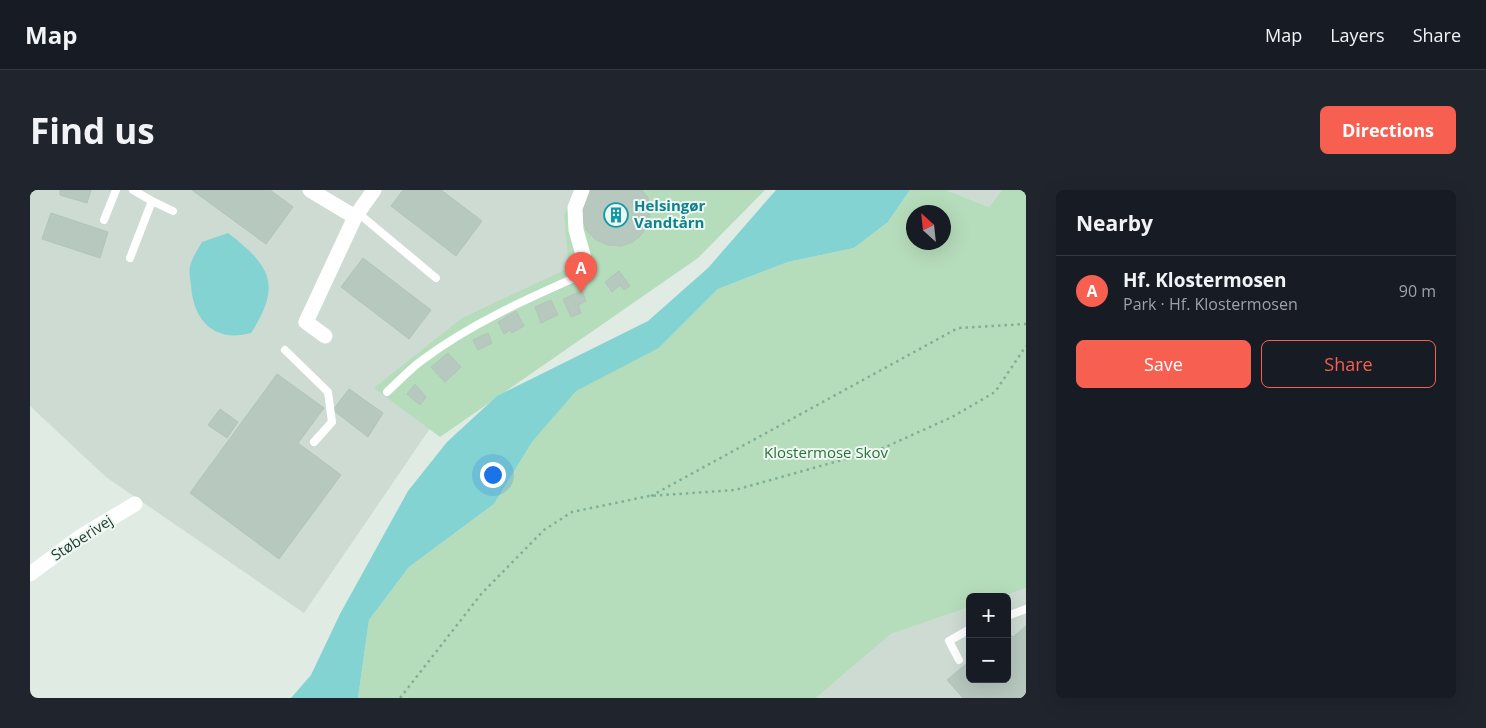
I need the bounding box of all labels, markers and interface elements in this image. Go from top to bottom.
text: Map [25,18,77,51]
text: Map [1265,23,1302,47]
text: Layers [1330,23,1385,47]
text: Share [1413,23,1461,47]
button: Directions [1320,106,1456,154]
text: Find us [30,107,155,154]
place label: Helsingør Vandtårn [634,195,706,232]
building icon: Helsingør Vandtårn [603,202,629,228]
north arrow [906,205,951,250]
text: Nearby [1076,209,1153,237]
pin: A [565,252,597,293]
text: Hf. Klostermosen [1123,267,1287,293]
text: A [1086,280,1098,302]
text: 90 m [1399,280,1436,302]
text: Park · Hf. Klostermosen [1123,293,1298,315]
button: Save [1076,340,1251,388]
button: Share [1261,340,1436,388]
park label: Klostermose Skov [764,442,889,462]
your location [480,462,506,488]
street label: Støberivej [47,510,116,565]
map controls [966,593,1011,683]
button: + [966,593,1011,638]
button: − [966,638,1011,683]

